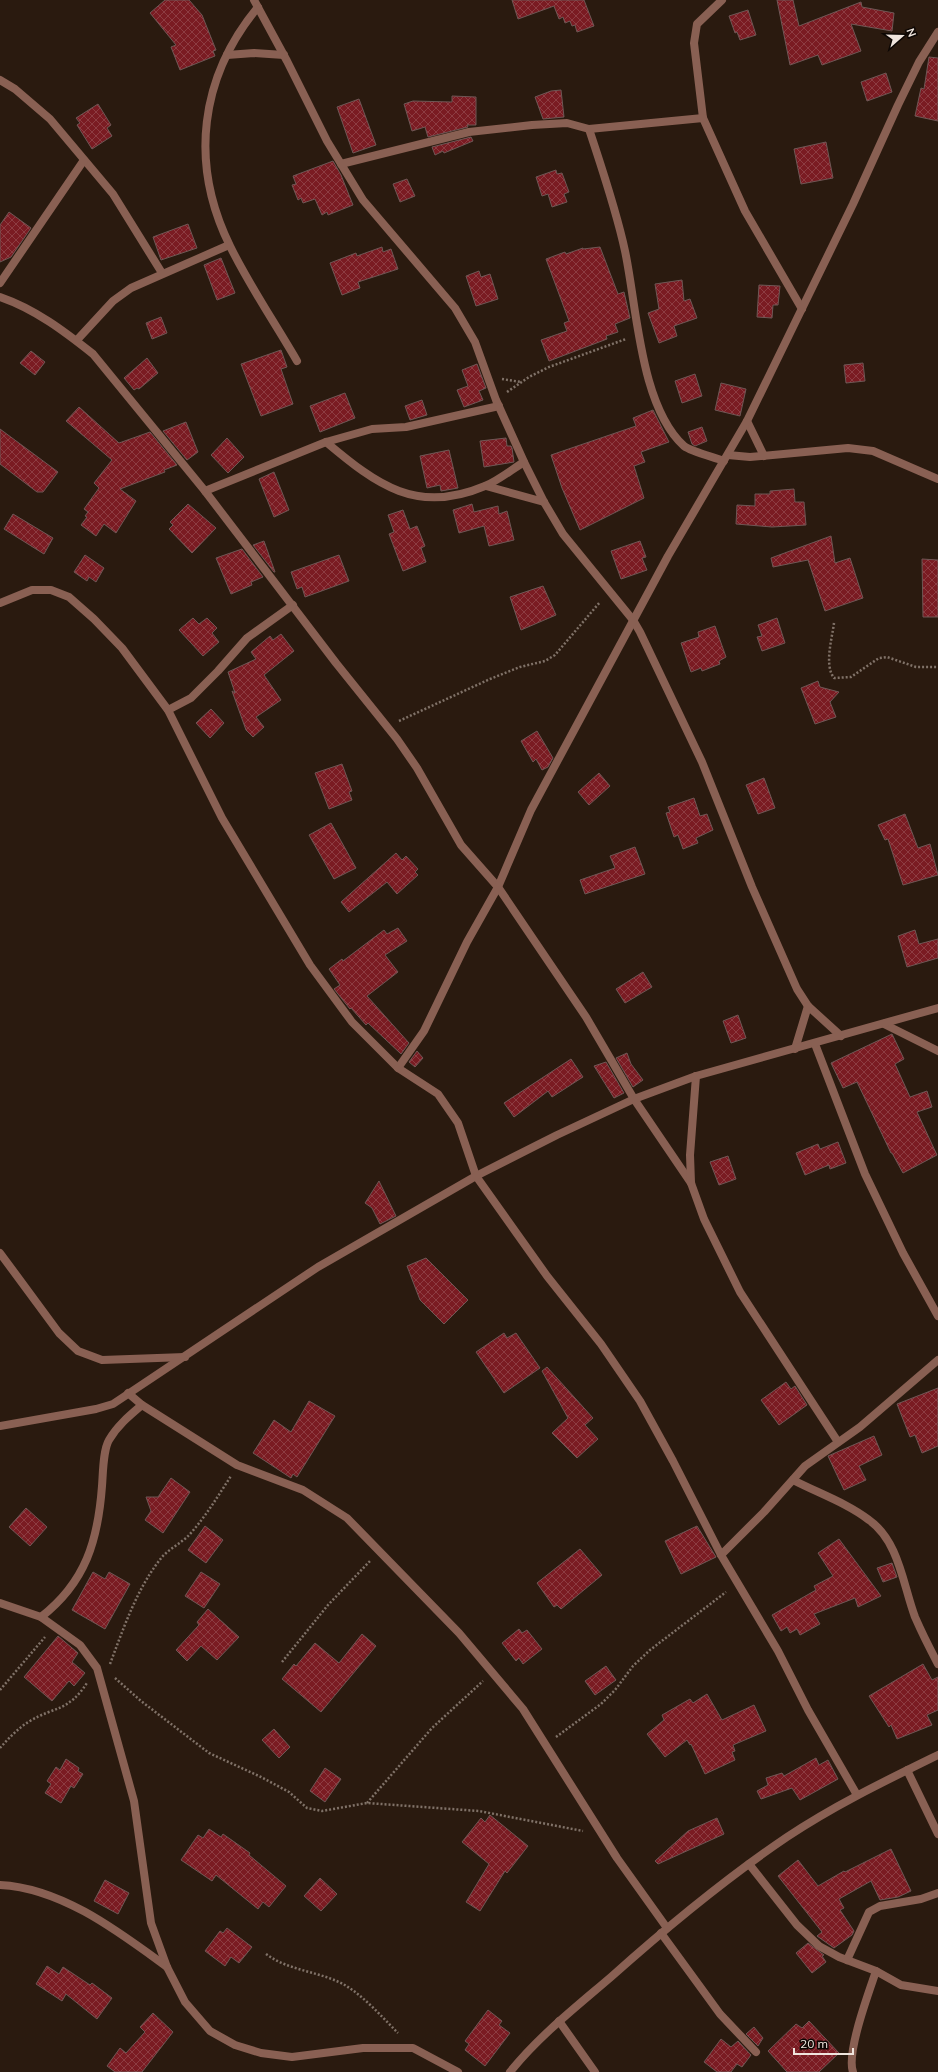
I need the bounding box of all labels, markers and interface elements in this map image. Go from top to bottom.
north arrow [882,16,922,56]
text: N [903,26,919,39]
scale bar [794,2030,853,2056]
text: 20 m [800,2036,828,2051]

